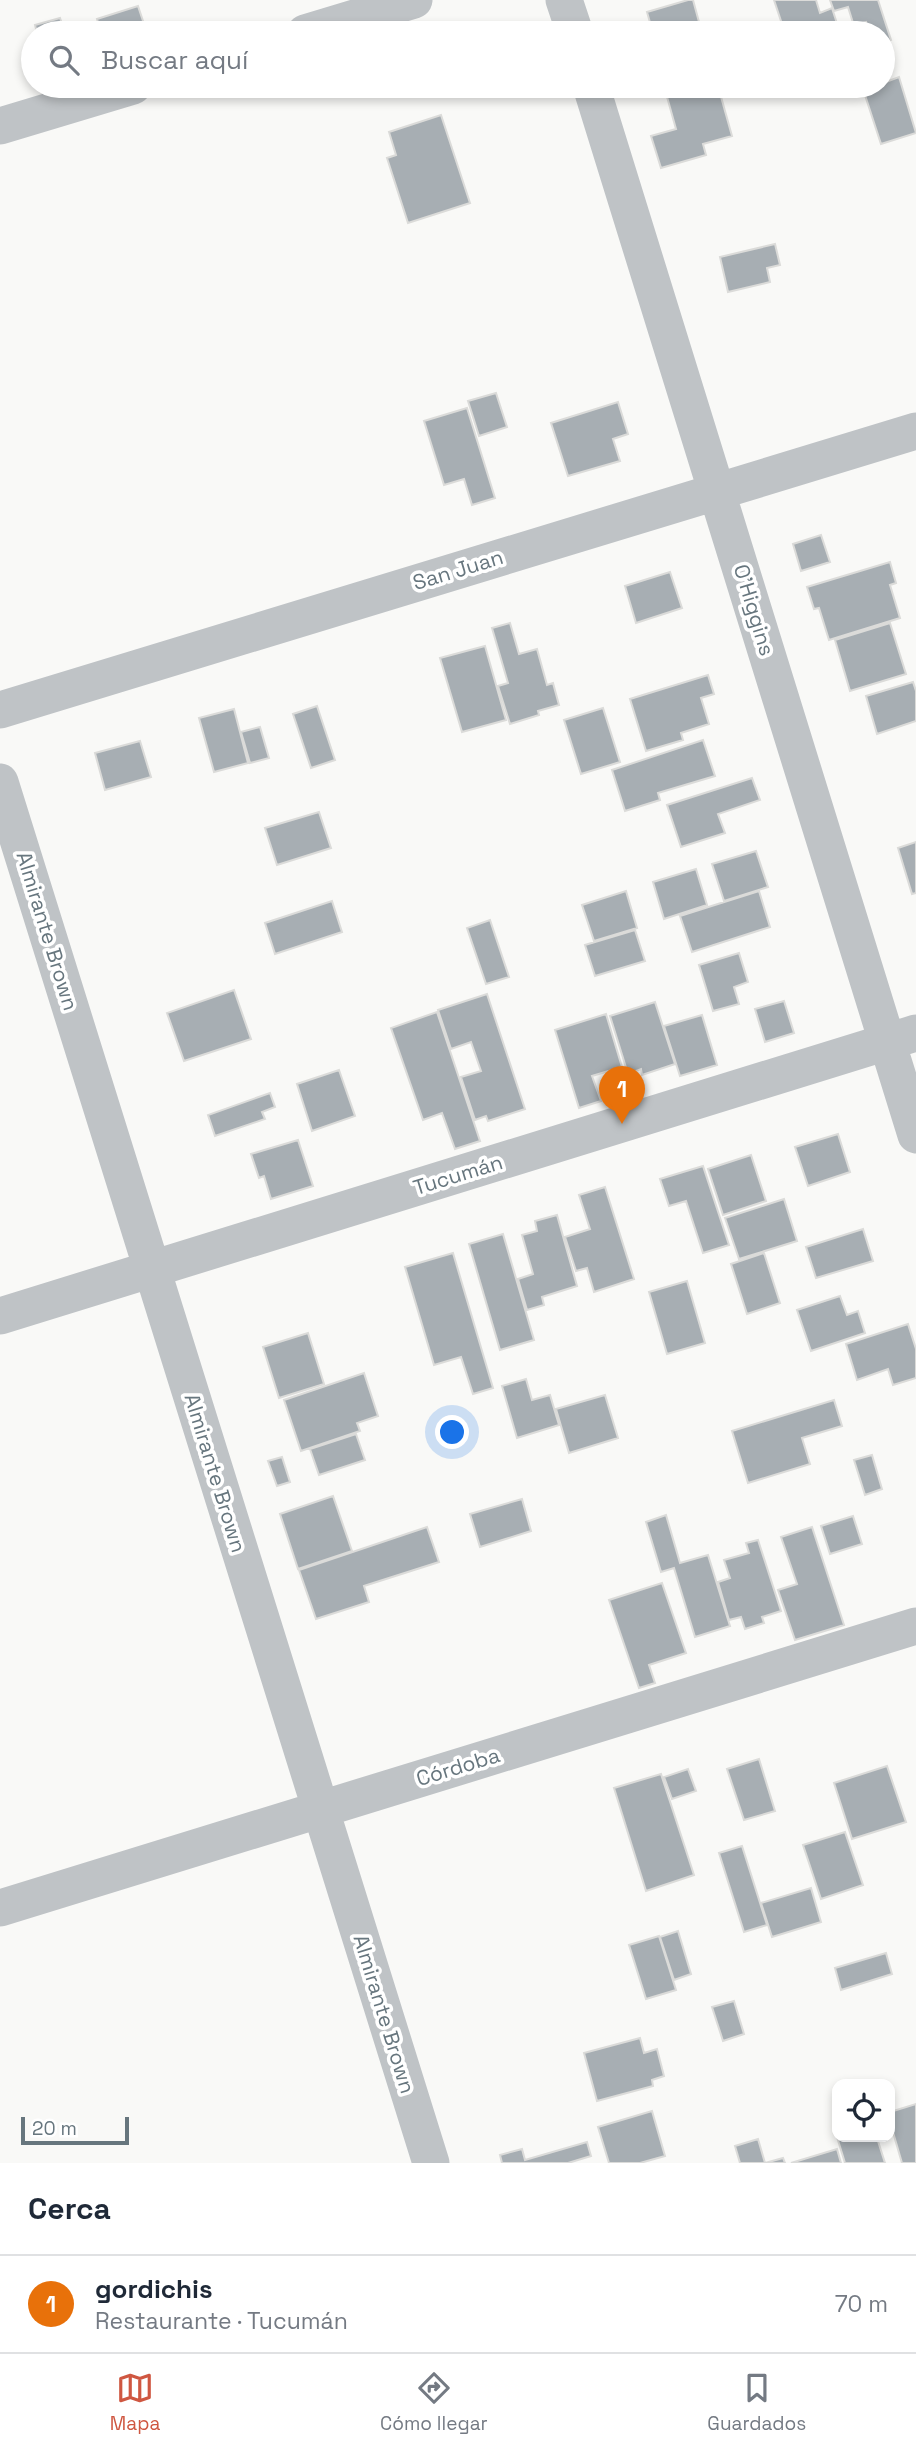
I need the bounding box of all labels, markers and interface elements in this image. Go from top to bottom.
search box [21,21,895,98]
icon: search [45,41,83,79]
text: Buscar aquí [101,43,248,77]
street label: San Juan [409,543,506,596]
street label: O'Higgins [728,561,781,659]
street label: Almirante Brown [10,848,84,1014]
pin: 1 [599,1066,645,1124]
street label: Tucumán [410,1148,506,1201]
street label: Almirante Brown [178,1390,252,1556]
your location [435,1415,469,1449]
street label: Córdoba [413,1741,503,1792]
street label: Almirante Brown [347,1931,421,2097]
map controls [832,2079,895,2142]
button: locate [832,2079,895,2142]
scale bar [21,2114,130,2146]
text: 20 m [32,2116,77,2141]
text: Cerca [28,2189,111,2228]
text: gordichis [95,2272,213,2306]
text: 1 [46,2289,56,2319]
text: 70 m [835,2289,888,2319]
text: Restaurante · Tucumán [95,2306,348,2336]
tab: Mapa [110,2369,160,2436]
tab: Cómo llegar [380,2369,488,2436]
tab: Guardados [707,2369,806,2436]

